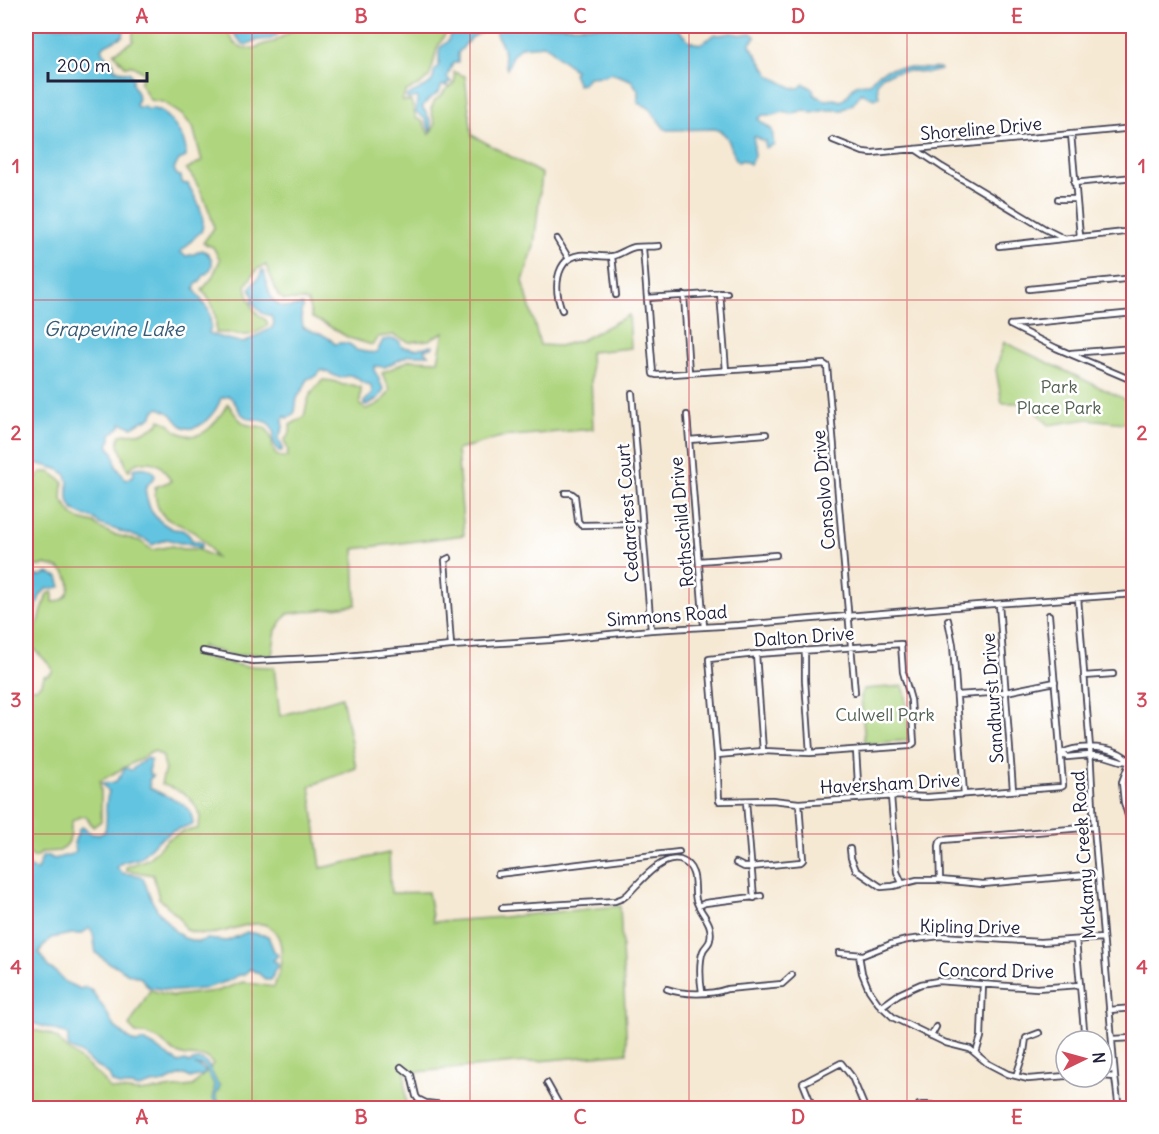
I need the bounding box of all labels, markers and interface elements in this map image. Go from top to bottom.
text: A [136,3,149,28]
text: B [354,3,368,28]
text: C [573,3,587,28]
text: D [791,3,805,28]
text: E [1011,3,1023,28]
scale bar [48,45,147,83]
text: 200 m [57,54,111,77]
street label: Shoreline Drive [919,112,1043,145]
text: 1 [12,153,20,178]
text: 1 [1138,153,1146,178]
water label: Grapevine Lake [44,316,185,341]
park label: Park Place Park [1016,375,1102,419]
text: 2 [11,420,22,445]
text: 2 [1137,420,1148,445]
street label: Consolvo Drive [807,429,840,551]
street label: Cedarcrest Court [611,443,644,583]
street label: Rothschild Drive [664,456,699,588]
street label: Simmons Road [606,600,728,631]
street label: Dalton Drive [753,622,855,651]
street label: Sandhurst Drive [976,632,1009,764]
text: 3 [10,687,22,712]
text: 3 [1136,687,1148,712]
park label: Culwell Park [835,703,935,726]
street label: Haversham Drive [819,768,961,799]
street label: McKamy Creek Road [1066,770,1101,940]
street label: Kipling Drive [919,914,1021,939]
text: 4 [10,954,22,979]
text: 4 [1136,954,1148,979]
street label: Concord Drive [938,958,1054,983]
north arrow [1054,1029,1114,1089]
text: N [1088,1051,1109,1064]
text: A [136,1104,149,1129]
text: B [354,1104,368,1129]
text: C [573,1104,587,1129]
text: D [791,1104,805,1129]
text: E [1011,1104,1023,1129]

